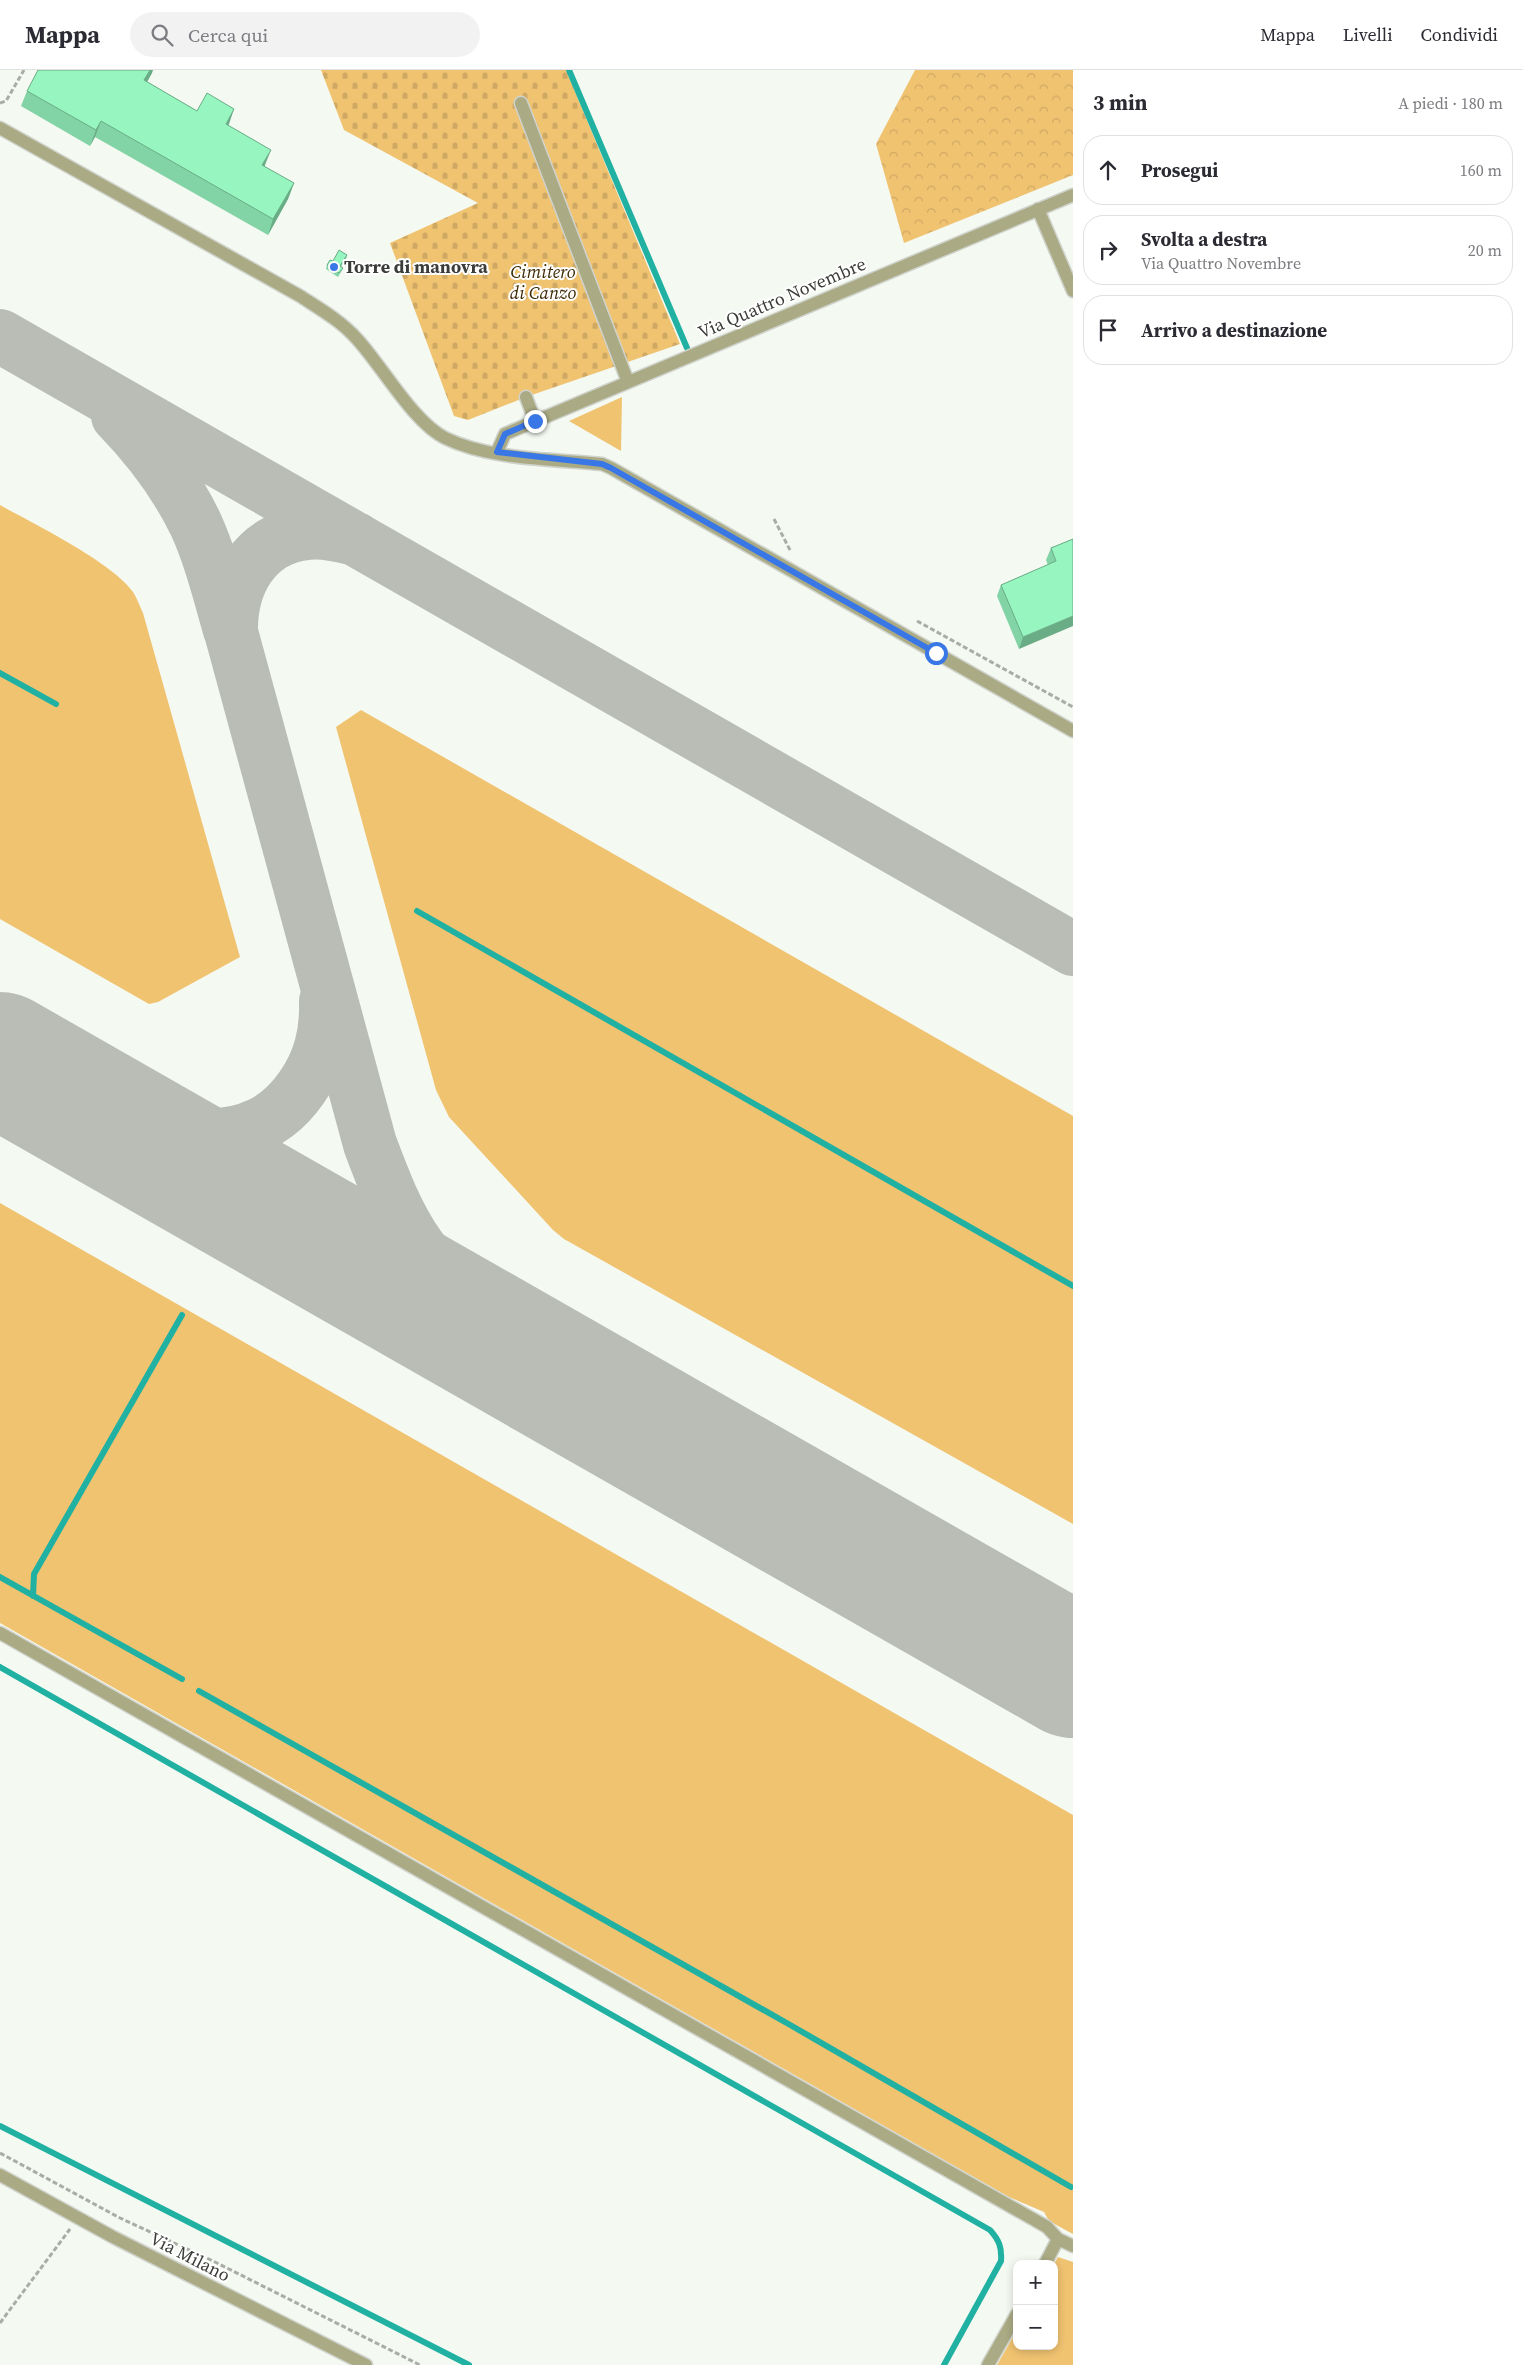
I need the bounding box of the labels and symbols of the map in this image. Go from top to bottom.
street label: Via Quattro Novembre [694,251,870,344]
place label: Torre di manovra [344,254,488,279]
park label: Cimitero di Canzo [510,259,576,305]
marker: Torre di manovra [328,261,340,273]
route end [524,410,547,433]
route start [925,642,948,665]
street label: Via Milano [146,2226,235,2287]

